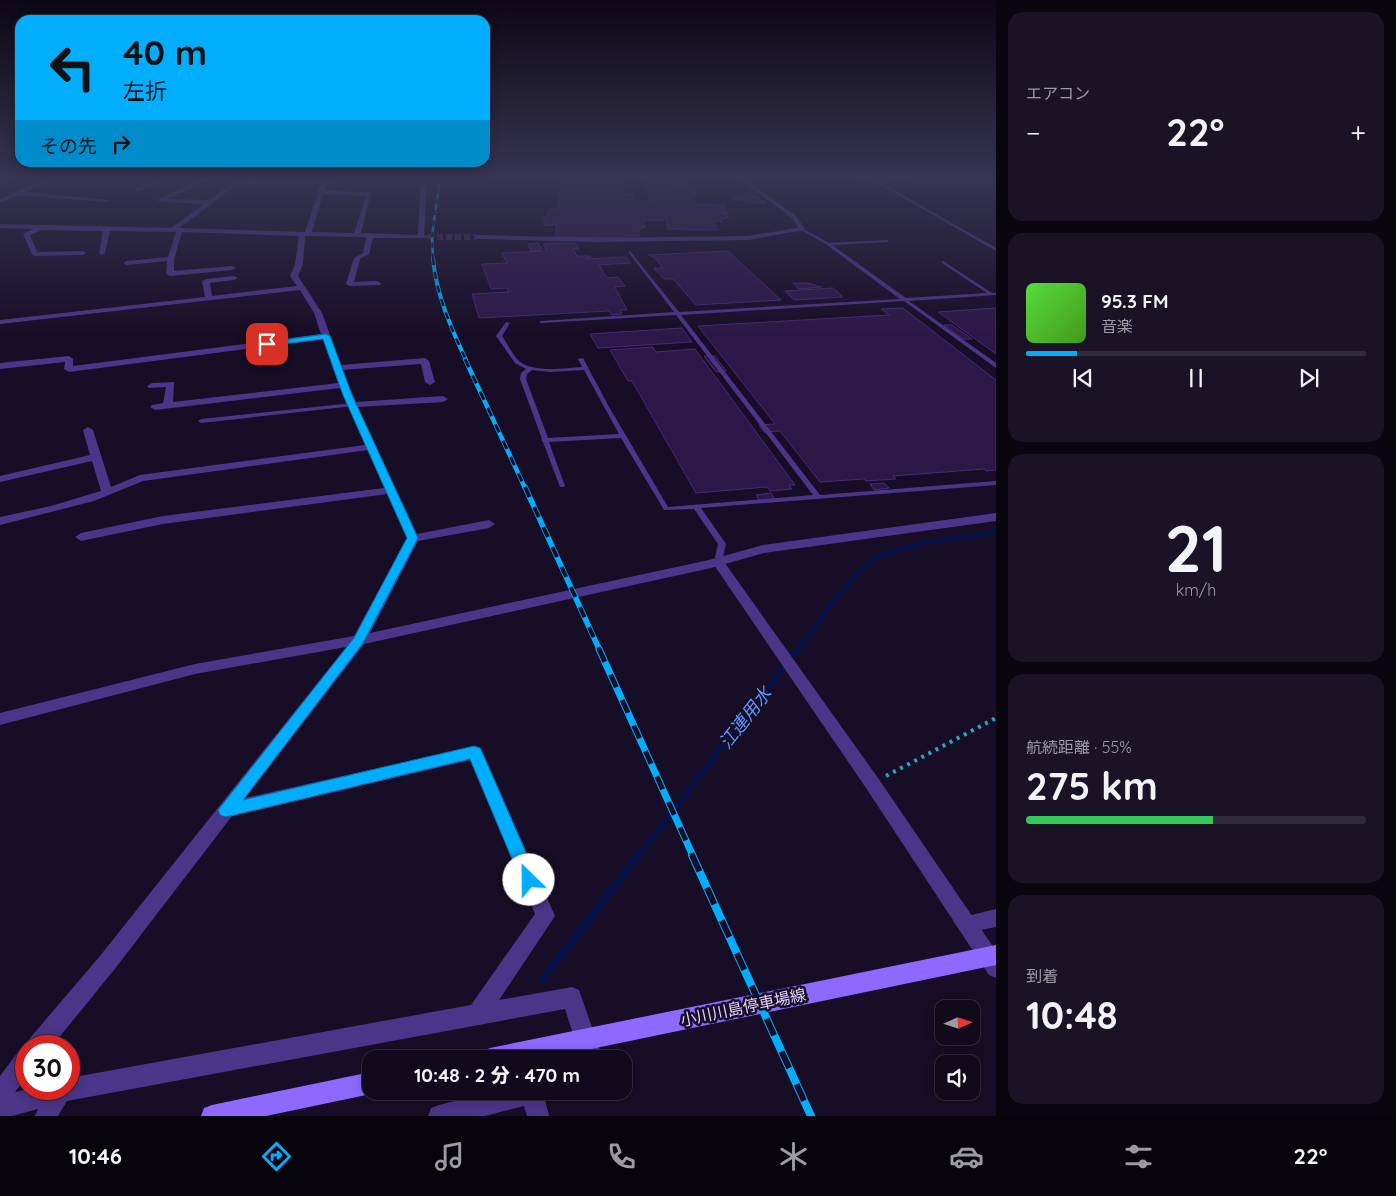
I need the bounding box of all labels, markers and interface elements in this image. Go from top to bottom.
text: 40 m [123,30,207,74]
icon: left [40,35,105,100]
text: 左折 [123,77,167,105]
text: エアコン [1026,83,1090,103]
text: 22° [1166,108,1224,156]
text: − [1026,115,1041,150]
text: + [1350,115,1366,150]
icon: right [107,130,135,158]
text: その先 [40,134,97,158]
text: 95.3 FM [1101,289,1168,313]
text: 音楽 [1101,316,1133,336]
pin [246,323,288,365]
icon: arrive [253,330,281,358]
icon: previous [1069,364,1097,392]
icon: pause [1182,364,1210,392]
icon: next [1295,364,1323,392]
text: 21 [1165,507,1227,588]
text: km/h [1176,580,1216,600]
water label: 江連用水 [714,681,777,753]
text: 航続距離 · 55% [1026,737,1132,757]
text: 275 km [1026,762,1158,810]
position arrow [502,853,554,905]
text: 到着 [1026,966,1058,986]
street label: 小川川島停車場線 [678,984,808,1030]
text: 10:48 [1026,991,1118,1039]
north arrow [935,1000,980,1045]
map controls [935,1000,980,1100]
speed limit sign: 30 [15,1035,80,1100]
button: sound [935,1055,980,1100]
text: 10:48 · 2 分 · 470 m [414,1063,580,1087]
icon: directions [259,1139,294,1174]
icon: music [432,1139,467,1174]
icon: phone [604,1139,639,1174]
icon: climate [776,1139,811,1174]
icon: car [949,1139,984,1174]
icon: filters [1121,1139,1156,1174]
text: 10:46 [69,1142,122,1170]
text: 22° [1294,1142,1327,1170]

